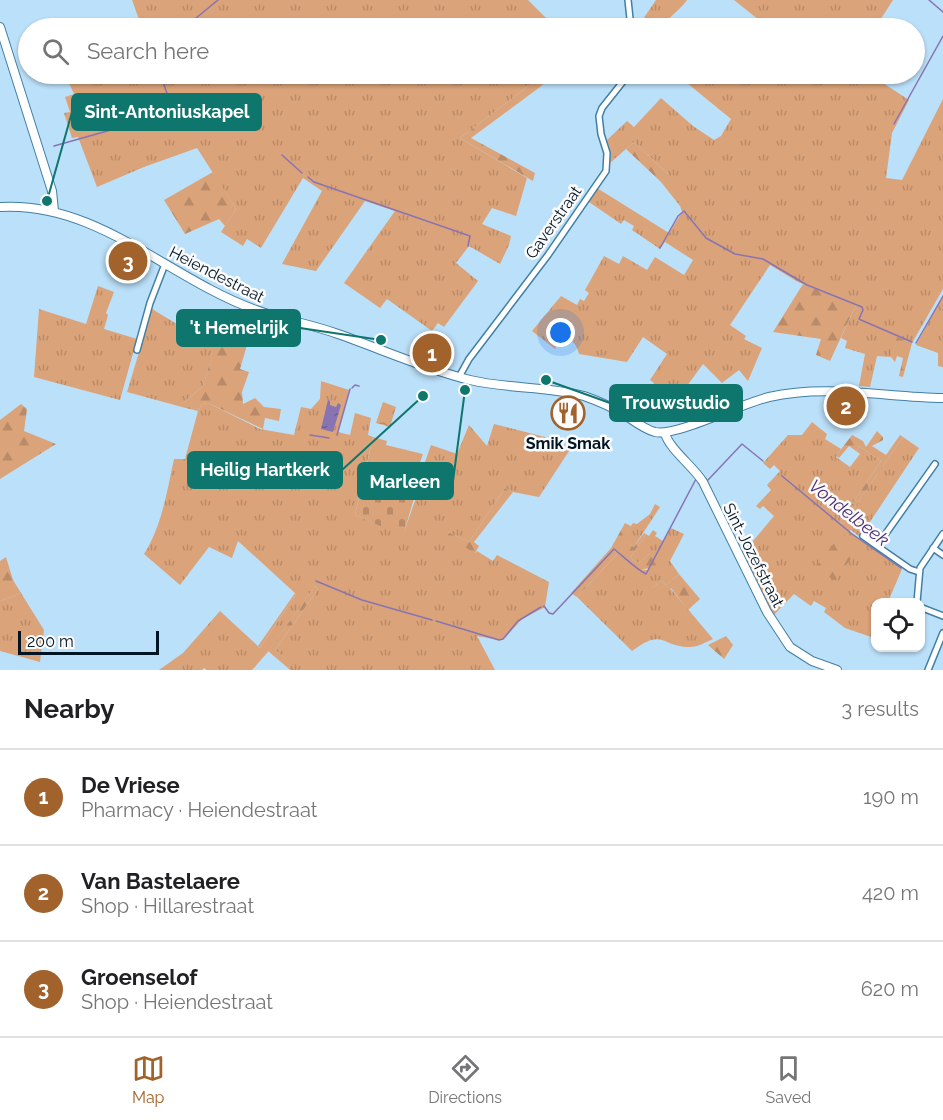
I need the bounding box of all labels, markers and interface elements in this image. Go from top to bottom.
search box [18,18,925,84]
icon: search [39,35,72,68]
text: Search here [87,38,209,64]
callout: Sint-Antoniuskapel [72,94,261,130]
text: Sint-Antoniuskapel [84,101,250,122]
street label: Gaverstraat [521,182,586,262]
pin: 3 [108,238,148,284]
street label: Heiendestraat [166,242,268,307]
callout: 't Hemelrijk [177,310,300,346]
text: 't Hemelrijk [189,317,289,338]
your location [546,318,575,347]
pin: 1 [412,330,452,376]
pin: 2 [826,384,866,428]
callout: Trouwstudio [610,385,742,421]
text: Trouwstudio [622,392,730,413]
restaurant icon: Smik Smak [550,395,586,431]
place label: Smik Smak [526,434,610,453]
callout: Heilig Hartkerk [188,452,342,488]
text: Heilig Hartkerk [200,459,331,480]
callout: Marleen [358,463,453,499]
text: Marleen [370,471,440,492]
water label: Vondelbeek [805,475,894,551]
street label: Sint-Jozefstraat [719,500,788,611]
map controls [871,598,925,652]
button: locate [871,598,925,652]
scale bar [18,628,159,656]
text: 200 m [27,632,74,651]
text: Nearby [24,694,114,724]
text: 3 results [841,697,919,721]
text: De Vriese [81,772,180,798]
text: 1 [39,785,48,809]
text: 190 m [863,785,919,809]
text: Pharmacy · Heiendestraat [81,798,317,822]
text: Van Bastelaere [81,868,240,894]
text: 2 [38,881,49,905]
text: 420 m [862,881,919,905]
text: Shop · Hillarestraat [81,894,254,918]
text: Groenselof [81,964,198,990]
text: 3 [38,977,49,1001]
text: 620 m [861,977,919,1001]
text: Shop · Heiendestraat [81,990,273,1014]
tab: Map [132,1052,165,1107]
tab: Directions [428,1052,502,1107]
tab: Saved [765,1052,811,1107]

